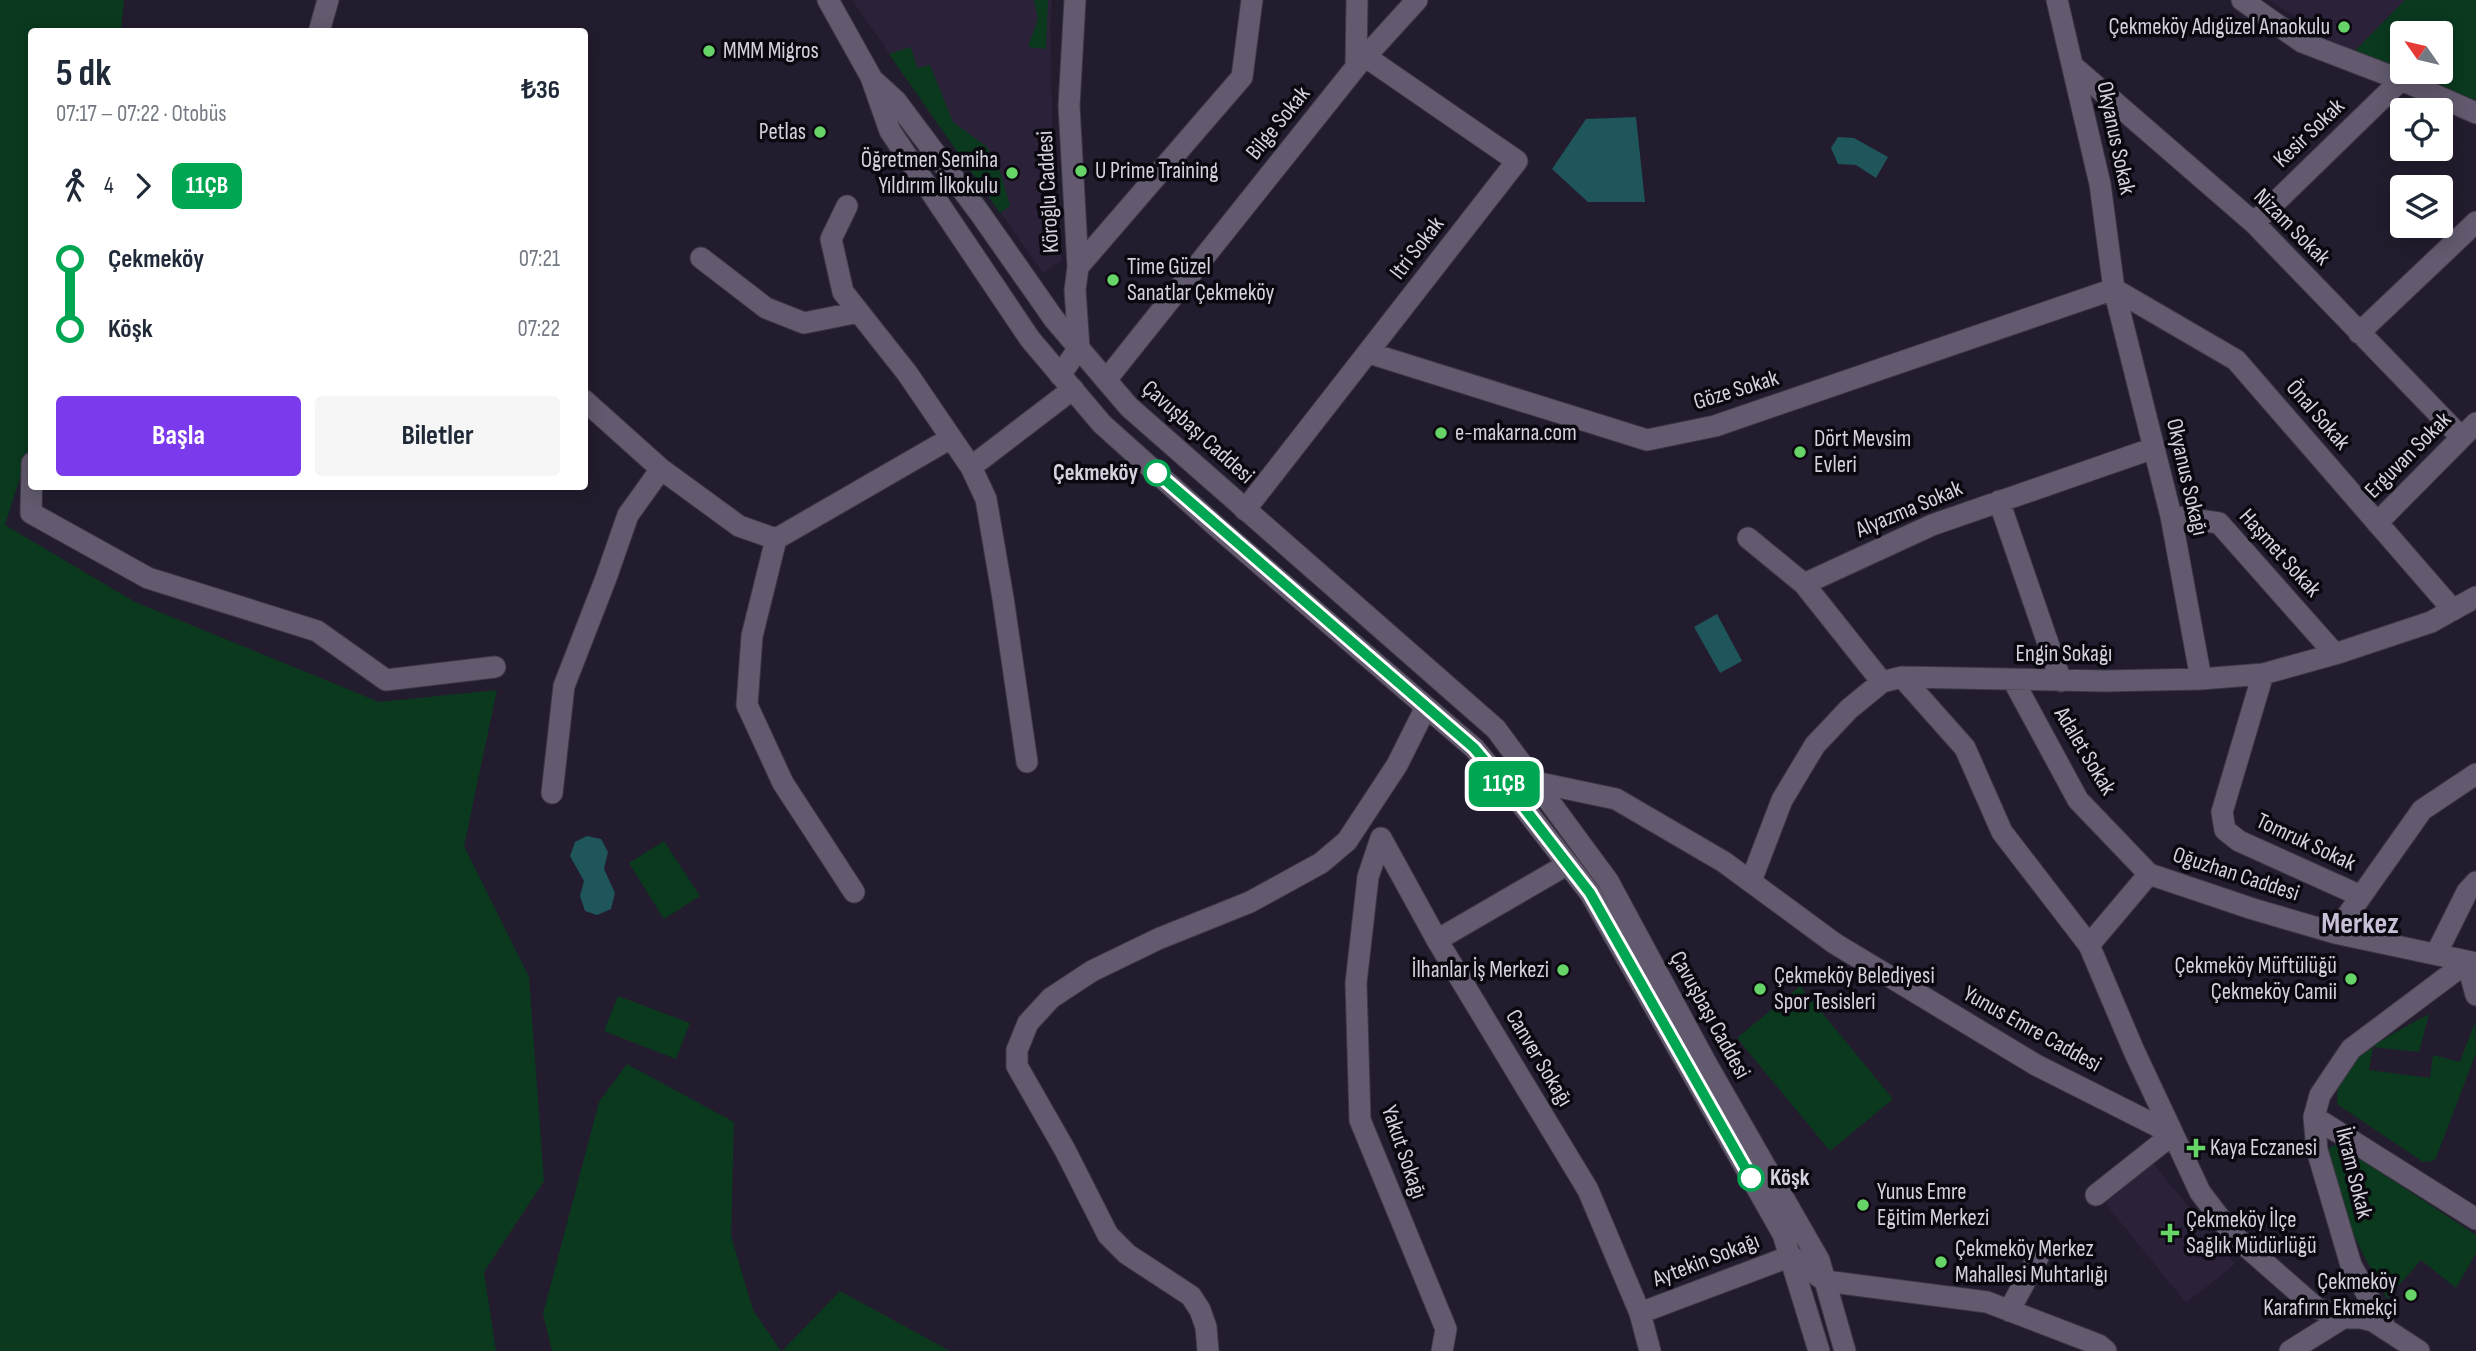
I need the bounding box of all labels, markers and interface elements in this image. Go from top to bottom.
place label: Çekmeköy Adıgüzel Anaokulu [2109,13,2330,41]
marker: Çekmeköy Adıgüzel Anaokulu [2336,19,2352,35]
north arrow [2390,21,2454,84]
map controls [2390,21,2453,238]
place label: MMM Migros [723,37,819,65]
marker: MMM Migros [701,43,717,59]
text: 5 dk [56,51,111,96]
text: ₺36 [521,75,560,106]
street label: Okyanus Sokak [2090,79,2142,197]
street label: Bilge Sokak [1240,80,1316,165]
street label: Kesir Sokak [2268,92,2350,174]
button: locate [2390,98,2453,161]
text: 07:17 – 07:22 · Otobüs [56,100,227,128]
place label: Petlas [759,118,806,146]
marker: Petlas [812,124,828,140]
street label: Köroğlu Caddesi [1031,130,1065,254]
place label: Öğretmen Semiha Yıldırım İlkokulu [861,146,998,200]
place label: U Prime Training [1095,157,1218,185]
marker: U Prime Training [1073,163,1089,179]
marker: Öğretmen Semiha Yıldırım İlkokulu [1004,165,1020,181]
icon: walk [56,167,94,205]
icon: forward [124,167,162,205]
text: 11ÇB [186,171,228,200]
text: 4 [104,172,114,200]
button: layers [2390,175,2453,238]
street label: Nizam Sokak [2248,183,2336,271]
street label: Itri Sokak [1384,211,1450,285]
text: Çekmeköy [108,244,204,275]
text: 07:21 [519,245,560,273]
place label: Time Güzel Sanatlar Çekmeköy [1127,253,1275,307]
marker: Time Güzel Sanatlar Çekmeköy [1105,272,1121,288]
text: Köşk [108,314,153,345]
text: 07:22 [517,315,560,343]
street label: Göze Sokak [1690,364,1782,416]
street label: Çavuşbaşı Caddesi [1136,374,1260,490]
street label: Önal Sokak [2280,374,2356,456]
button: Başla [56,396,301,476]
button: Biletler [315,396,560,476]
street label: Erguvan Sokak [2359,406,2457,504]
street label: Okyanus Sokağı [2160,416,2214,538]
place label: e-makarna.com [1455,419,1577,447]
marker: e-makarna.com [1433,425,1449,441]
place label: Dört Mevsim Evleri [1814,425,1911,479]
marker: Dört Mevsim Evleri [1792,444,1808,460]
place label: Çekmeköy [1053,459,1138,487]
marker: Çekmeköy [1144,460,1170,486]
street label: Alyazma Sokak [1851,474,1967,544]
street label: Haşmet Sokak [2233,503,2327,603]
street label: Engin Sokağı [2016,640,2112,668]
street label: Adalet Sokak [2047,701,2122,800]
line badge: 11ÇB [1455,761,1553,807]
text: 11ÇB [1483,769,1525,798]
street label: Tomruk Sokak [2252,807,2360,877]
street label: Oğuzhan Caddesi [2169,840,2303,908]
district label: Merkez [2321,906,2399,942]
street label: Çavuşbaşı Caddesi [1663,946,1757,1084]
place label: Çekmeköy Müftülüğü Çekmeköy Camii [2174,952,2337,1006]
place label: İlhanlar İş Merkezi [1412,956,1549,984]
marker: İlhanlar İş Merkezi [1555,962,1571,978]
place label: Çekmeköy Belediyesi Spor Tesisleri [1774,962,1935,1016]
marker: Çekmeköy Müftülüğü Çekmeköy Camii [2343,971,2359,987]
street label: Yunus Emre Caddesi [1958,980,2106,1078]
marker: Çekmeköy Belediyesi Spor Tesisleri [1752,981,1768,997]
street label: Canver Sokağı [1499,1004,1579,1112]
street label: Yakut Sokağı [1375,1102,1433,1202]
street label: İkram Sokak [2329,1125,2379,1222]
place label: Kaya Eczanesi [2210,1134,2317,1162]
marker: Kaya Eczanesi [2188,1140,2204,1156]
place label: Köşk [1770,1164,1810,1192]
marker: Köşk [1738,1165,1764,1191]
place label: Yunus Emre Eğitim Merkezi [1877,1178,1989,1232]
marker: Yunus Emre Eğitim Merkezi [1855,1197,1871,1213]
place label: Çekmeköy İlçe Sağlık Müdürlüğü [2186,1206,2317,1260]
marker: Çekmeköy İlçe Sağlık Müdürlüğü [2160,1223,2180,1243]
street label: Aytekin Sokağı [1648,1227,1763,1293]
place label: Çekmeköy Merkez Mahallesi Muhtarlığı [1955,1235,2108,1289]
marker: Çekmeköy Merkez Mahallesi Muhtarlığı [1933,1254,1949,1270]
place label: Çekmeköy Karafırın Ekmekçi [2263,1268,2397,1322]
marker: Çekmeköy Karafırın Ekmekçi [2403,1287,2419,1303]

